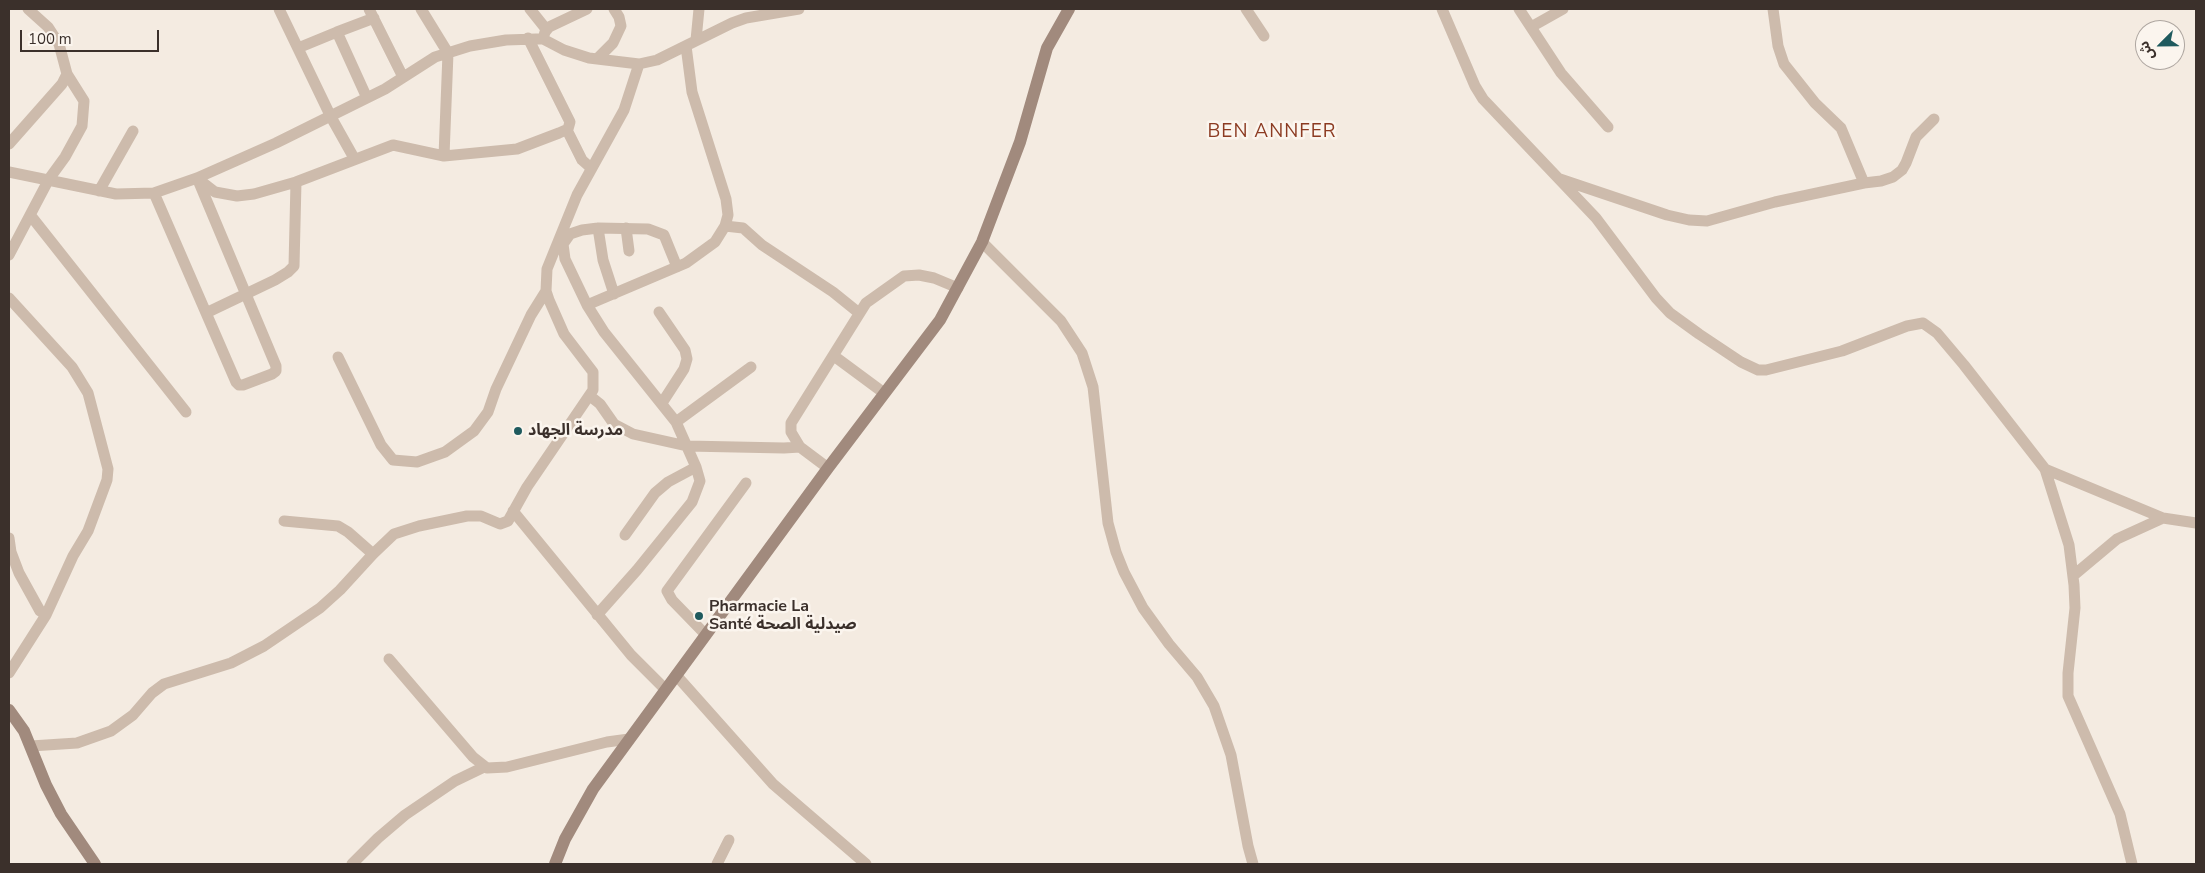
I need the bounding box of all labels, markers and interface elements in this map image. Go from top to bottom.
scale bar [22,20,161,52]
north arrow [2135,20,2185,70]
text: 100 m [28,29,72,49]
text: ش [2134,38,2159,63]
district label: BEN ANNFER [1206,121,1338,143]
place label: مدرسة الجهاد [528,421,623,441]
marker: مدرسة الجهاد [512,425,524,437]
place label: Pharmacie La Santé صيدلية الصحة [709,597,857,635]
marker: Pharmacie La Santé صيدلية الصحة [693,610,705,622]

